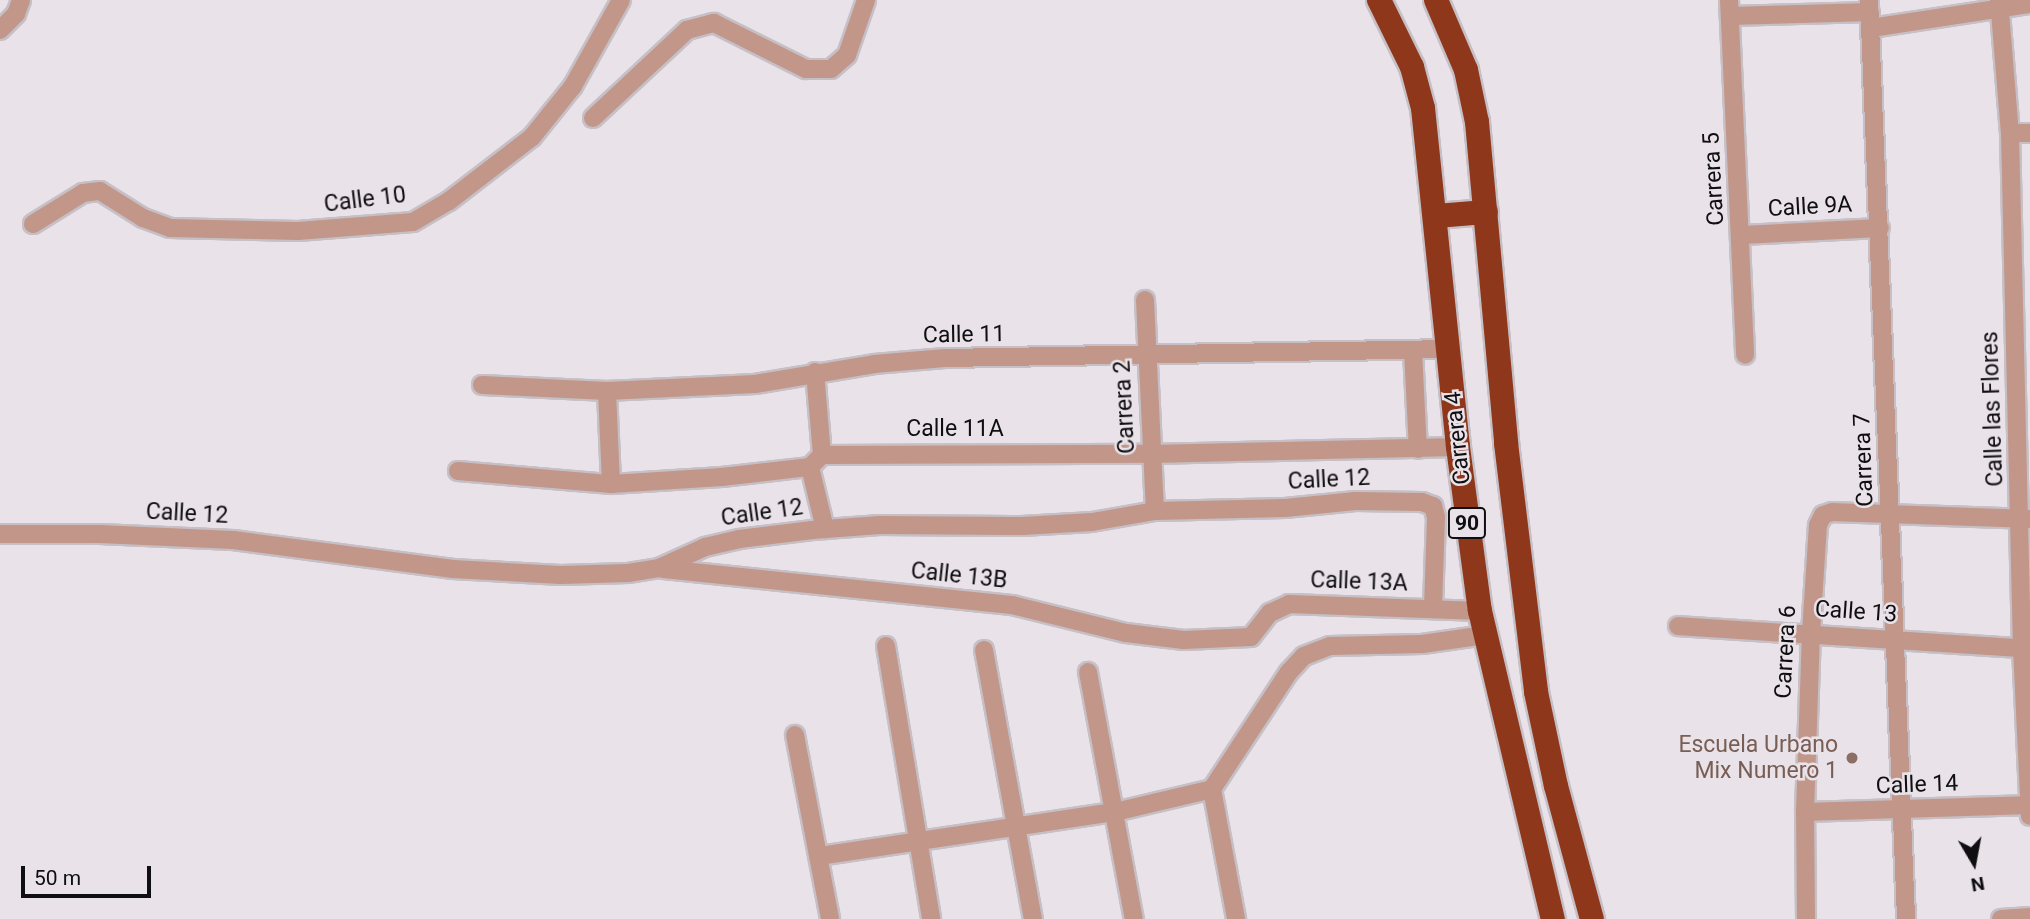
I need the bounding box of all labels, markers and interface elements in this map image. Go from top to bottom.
street label: Carrera 5 [1698,132,1730,226]
street label: Calle 10 [322,181,408,219]
street label: Calle 9A [1767,191,1853,223]
street label: Calle 11 [923,320,1005,350]
street label: Calle las Flores [1976,331,2010,487]
street label: Carrera 2 [1109,360,1141,454]
street label: Carrera 4 [1439,390,1477,486]
street label: Carrera 7 [1849,413,1879,507]
street label: Calle 11A [906,415,1004,443]
street label: Calle 12 [1287,464,1371,496]
street label: Calle 12 [719,494,805,532]
street label: Calle 12 [145,498,229,530]
road number: 90 [1448,505,1486,540]
street label: Calle 13B [909,557,1009,595]
street label: Calle 13A [1310,567,1408,597]
street label: Calle 13 [1814,595,1898,629]
street label: Carrera 6 [1770,605,1802,699]
place label: Escuela Urbano Mix Numero 1 [1678,731,1838,785]
marker: Escuela Urbano Mix Numero 1 [1844,750,1860,766]
street label: Calle 14 [1875,770,1959,800]
north arrow [1939,828,2009,898]
scale bar [24,852,154,896]
text: 50 m [34,866,81,890]
text: N [1969,872,1986,897]

